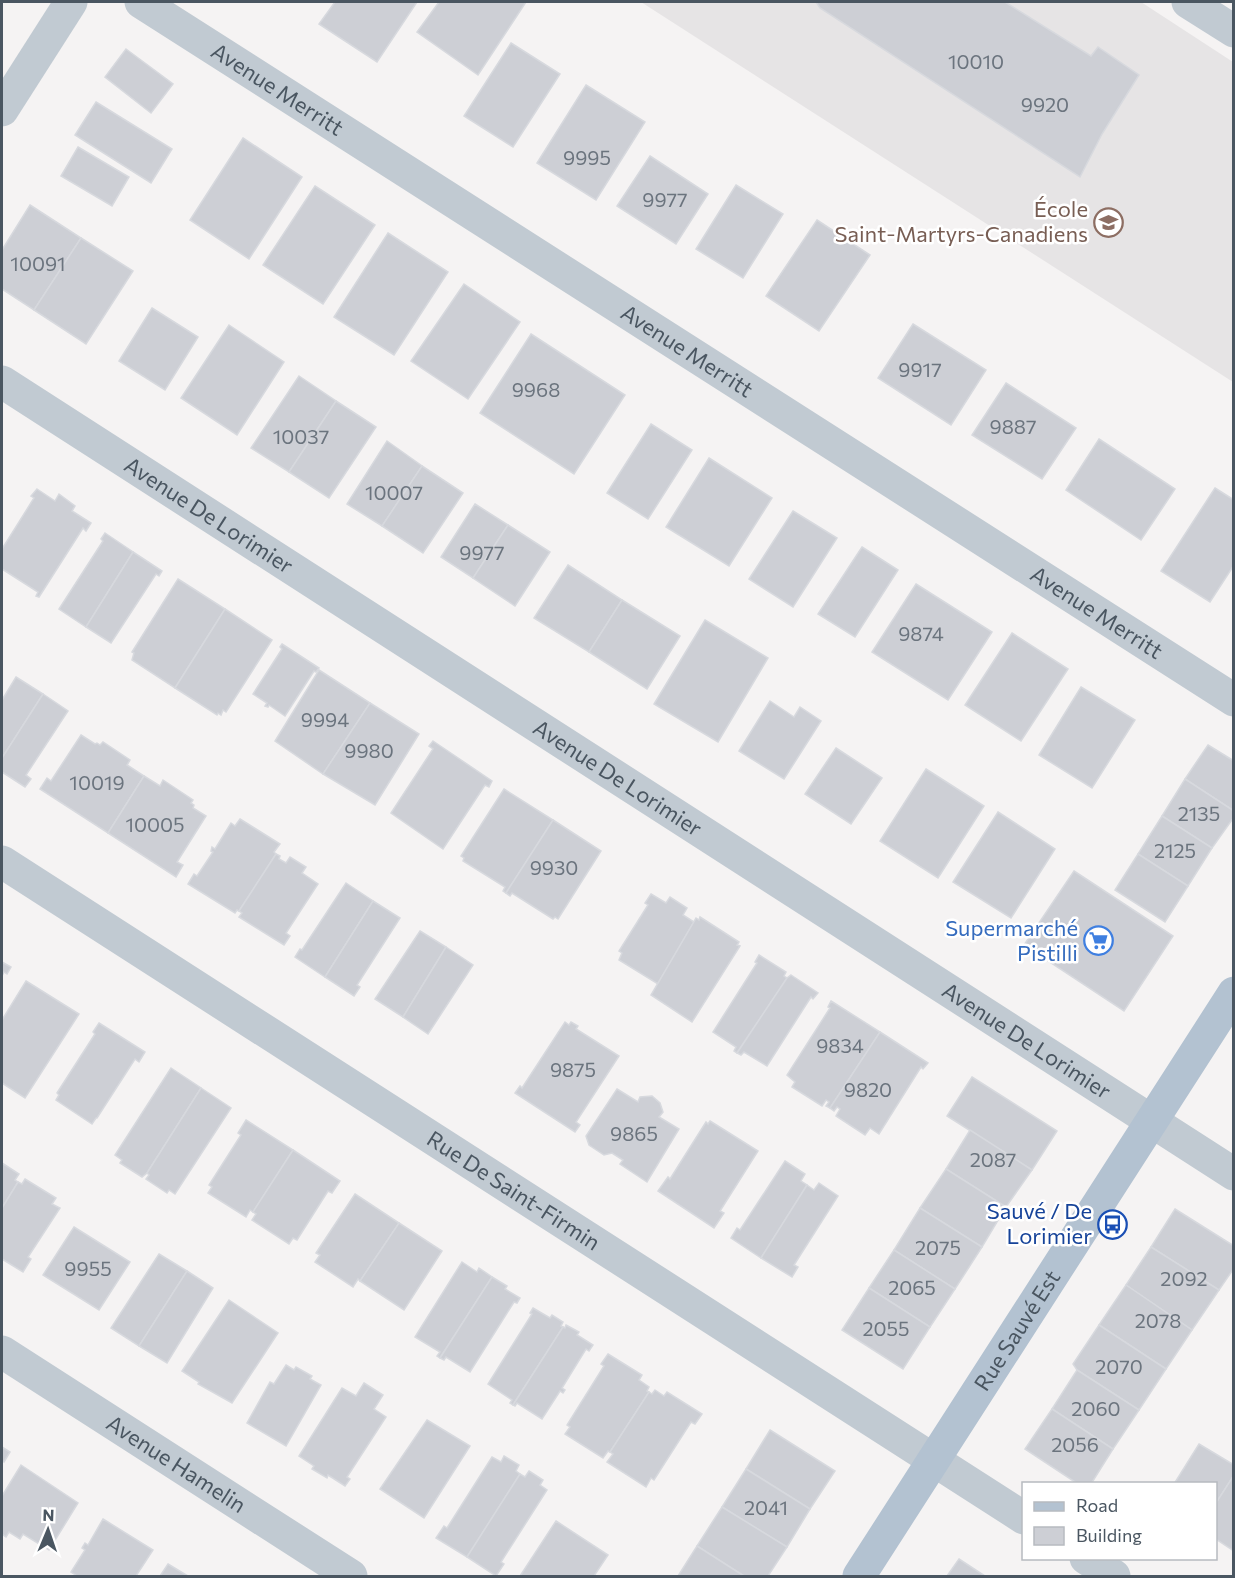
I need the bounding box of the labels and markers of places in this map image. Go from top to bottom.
place label: École Saint-Martyrs-Canadiens [835,195,1088,247]
school or university icon: École Saint-Martyrs-Canadiens [1093,206,1125,238]
place label: Supermarché Pistilli [945,914,1078,966]
supermarket icon: Supermarché Pistilli [1083,925,1115,957]
place label: Sauvé / De Lorimier [987,1197,1092,1249]
bus stop icon: Sauvé / De Lorimier [1097,1208,1129,1240]

